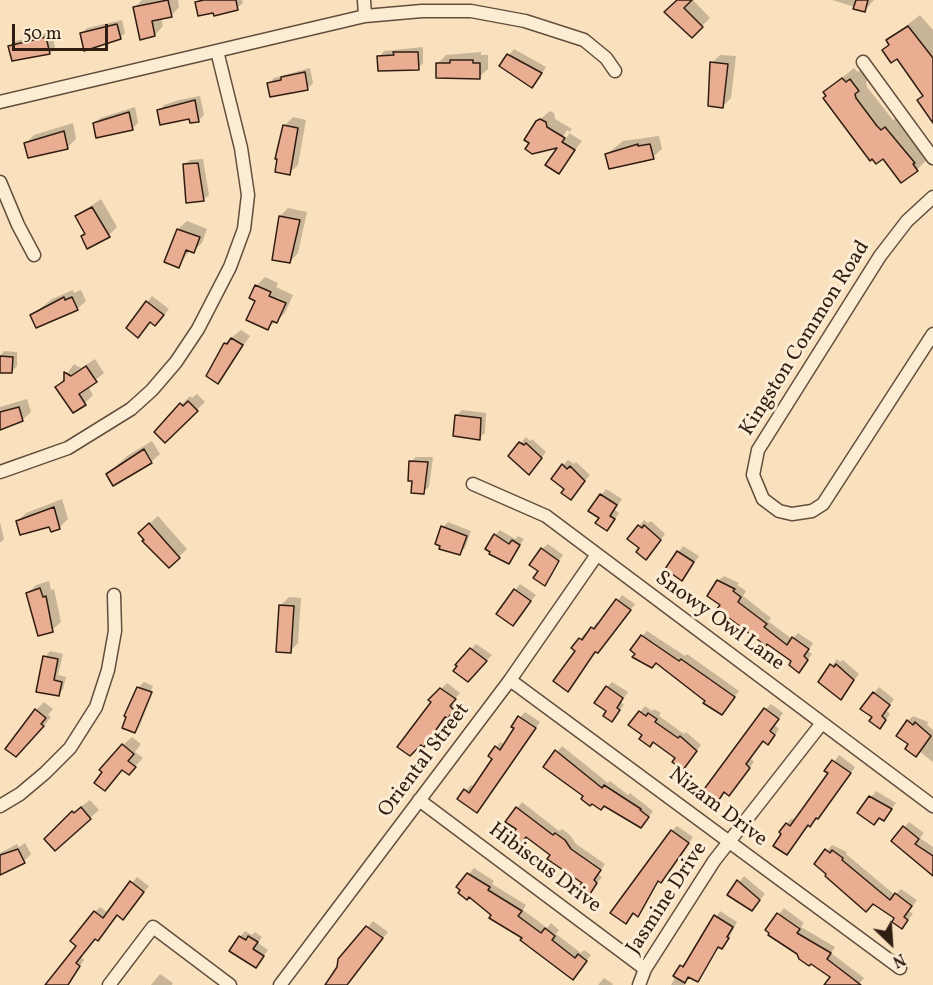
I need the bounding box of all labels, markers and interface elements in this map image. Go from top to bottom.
scale bar [15,12,111,50]
text: 50 m [23,22,62,47]
street label: Kingston Common Road [736,237,876,441]
street label: Snowy Owl Lane [649,567,789,677]
street label: Oriental Street [374,699,476,823]
street label: Nizam Drive [663,763,771,853]
street label: Hibiscus Drive [483,818,605,920]
street label: Jasmine Drive [622,838,714,960]
north arrow [861,913,921,973]
text: N [889,947,909,972]

